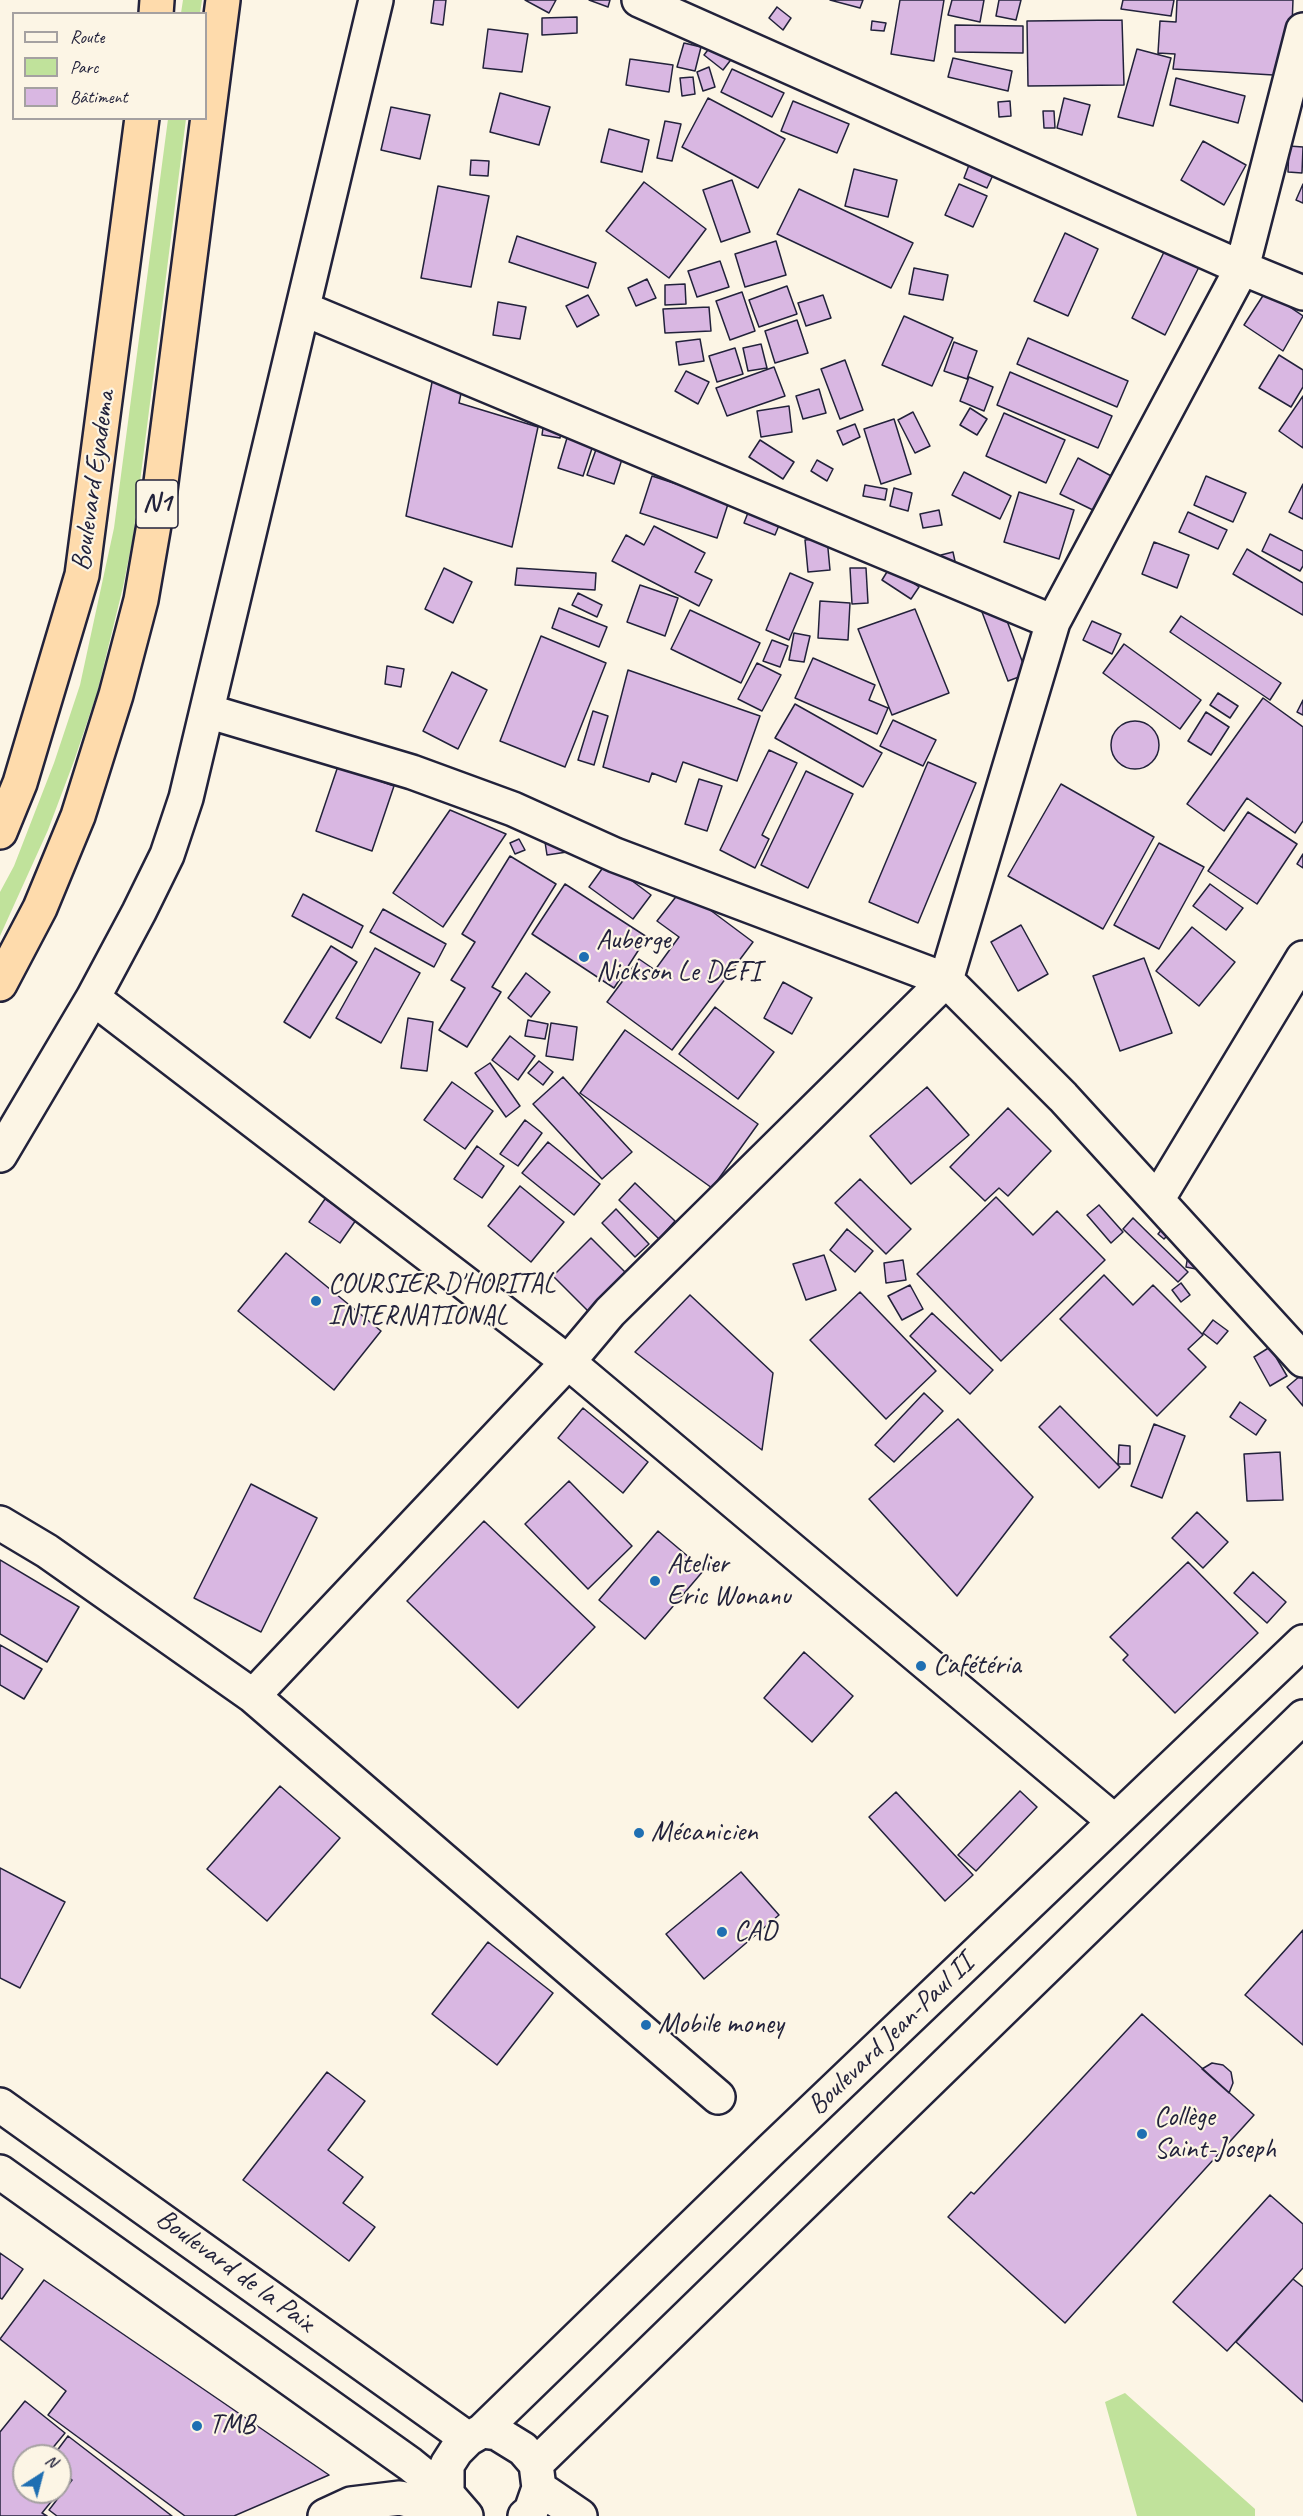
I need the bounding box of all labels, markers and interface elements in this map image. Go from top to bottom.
legend [12,12,207,120]
text: Route [70,26,104,48]
text: Parc [70,56,98,78]
text: Bâtiment [70,86,128,108]
street label: Boulevard Eyadema [65,389,123,573]
road number: N1 [136,480,178,528]
place label: Auberge Nickson Le DEFI [596,924,761,990]
marker: Auberge Nickson Le DEFI [577,950,591,964]
place label: COURSIER D'HOPITAL INTERNATIONAL [328,1268,555,1334]
marker: COURSIER D'HOPITAL INTERNATIONAL [309,1294,323,1308]
place label: Atelier Eric Wonanu [667,1548,791,1614]
marker: Atelier Eric Wonanu [648,1574,662,1588]
place label: Cafétéria [933,1649,1021,1683]
marker: Cafétéria [914,1659,928,1673]
place label: Mécanicien [651,1816,758,1850]
marker: Mécanicien [632,1826,646,1840]
place label: CAD [734,1915,777,1949]
marker: CAD [715,1925,729,1939]
street label: Boulevard Jean-Paul II [801,1947,981,2123]
place label: Mobile money [658,2008,783,2042]
marker: Mobile money [639,2018,653,2032]
place label: Collège Saint-Joseph [1154,2101,1276,2167]
marker: Collège Saint-Joseph [1135,2127,1149,2141]
street label: Boulevard de la Paix [149,2202,321,2340]
place label: TMB [209,2409,255,2443]
marker: TMB [190,2419,204,2433]
north arrow [12,2444,72,2504]
text: N [42,2450,61,2472]

